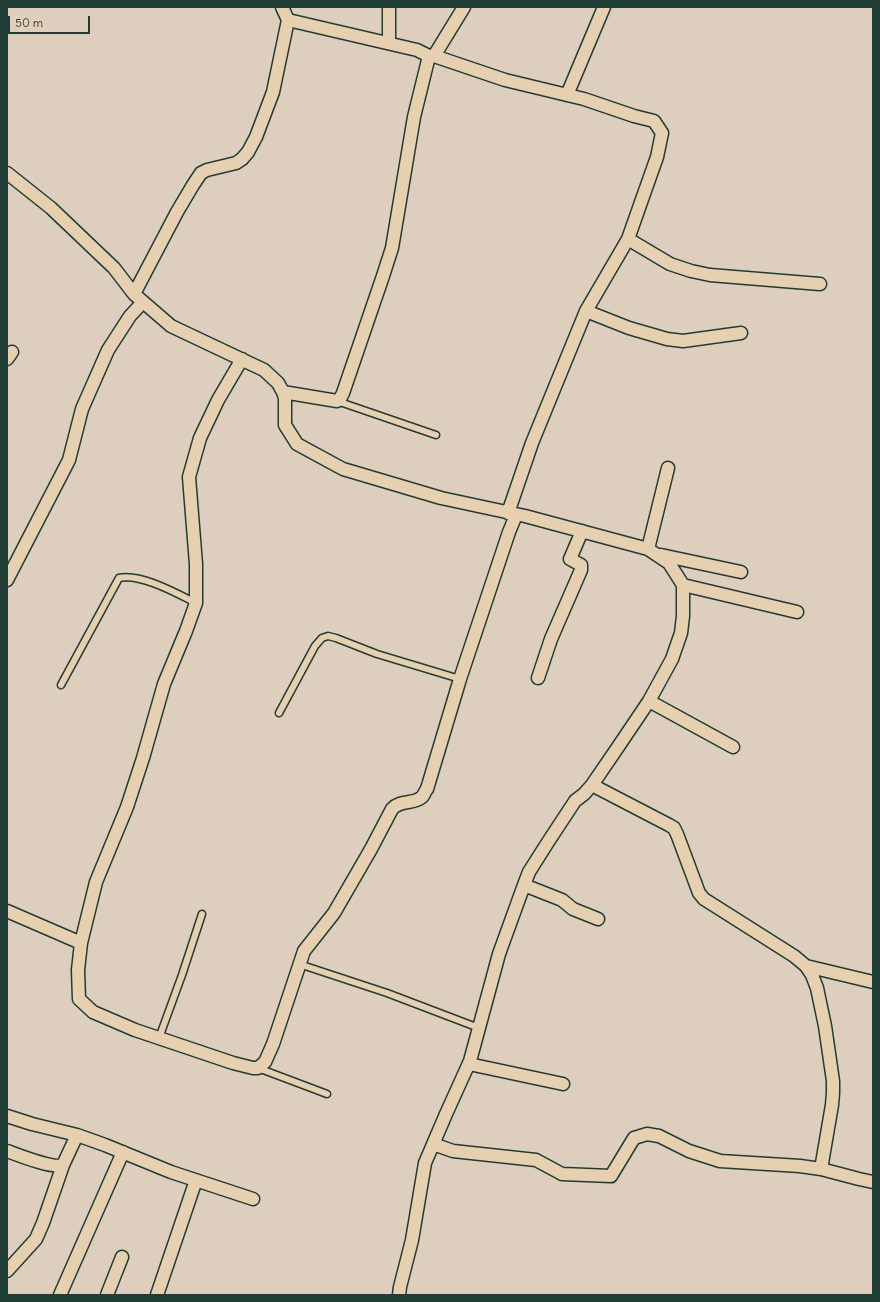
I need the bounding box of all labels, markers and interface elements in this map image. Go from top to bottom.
scale bar [10,8,92,34]
text: 50 m [15,15,43,30]

